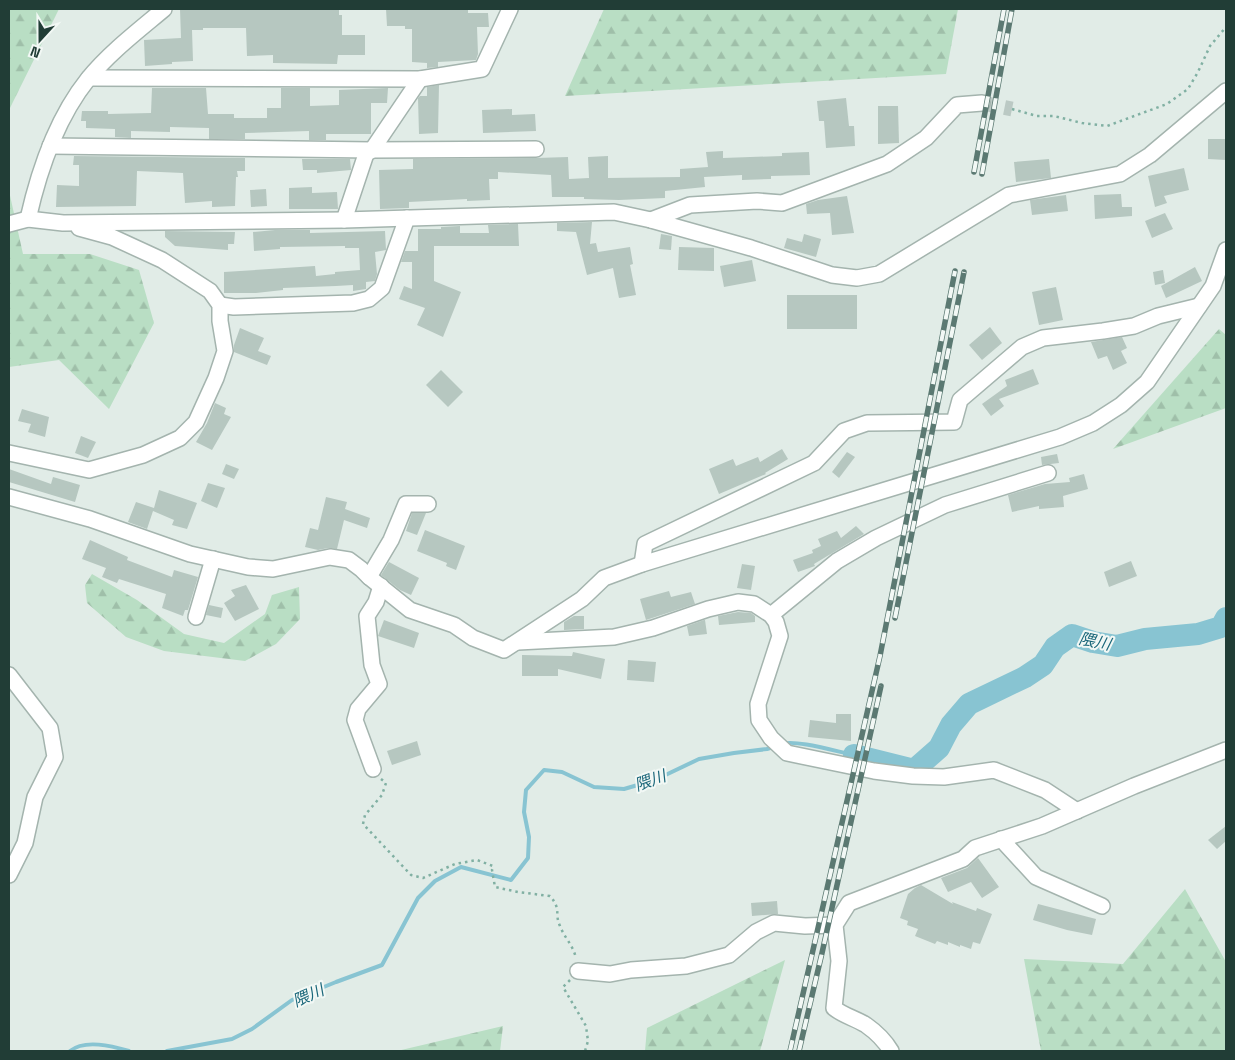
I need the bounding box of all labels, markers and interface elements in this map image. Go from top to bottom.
north arrow [15,15,65,65]
text: N [28,42,43,62]
water label: 隈川 [1077,628,1115,656]
water label: 隈川 [632,764,671,796]
water label: 隈川 [289,979,329,1012]

